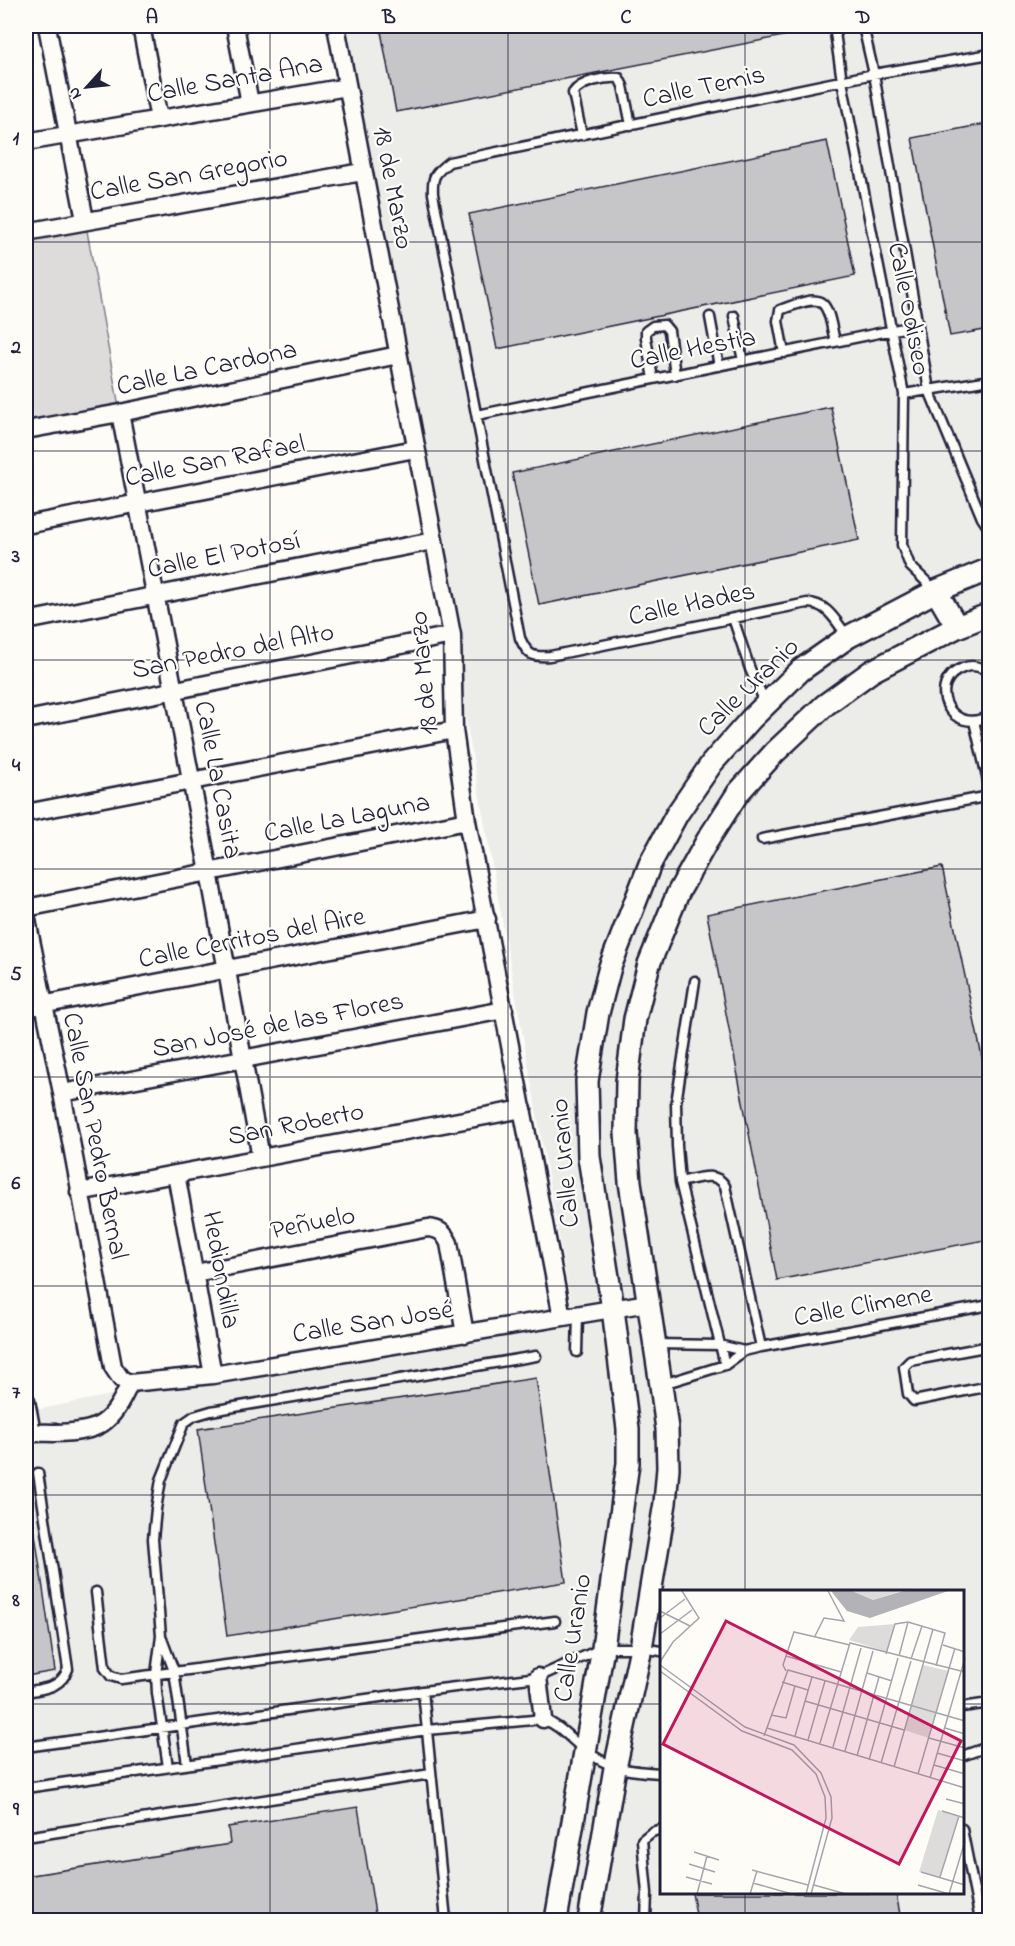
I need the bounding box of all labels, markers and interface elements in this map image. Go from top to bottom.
text: A [146,4,158,33]
text: B [381,4,396,33]
text: C [621,4,632,33]
text: D [855,4,870,33]
street label: Calle Santa Ana [144,45,326,115]
street label: Calle Temis [639,56,769,120]
north arrow [57,57,117,117]
text: N [62,82,89,103]
street label: 18 de Marzo [361,123,423,253]
text: 1 [13,125,20,154]
street label: Calle San Gregorio [87,139,291,213]
street label: Calle Odiseo [876,239,940,379]
street label: Calle Hestia [627,319,759,381]
street label: Calle La Cardona [113,331,301,407]
text: 2 [10,334,21,363]
street label: Calle San Rafael [122,425,308,499]
street label: Calle El Potosí [144,522,304,590]
text: 3 [11,543,20,572]
street label: Calle Hades [625,573,759,637]
street label: 18 de Marzo [400,609,450,737]
street label: San Pedro del Alto [129,613,337,691]
street label: Calle Uranio [689,629,809,747]
street label: Calle La Casita [183,698,251,862]
text: 4 [12,752,21,781]
street label: Calle La Laguna [261,784,433,854]
street label: Calle Cerritos del Aire [135,898,369,980]
text: 5 [10,961,22,990]
street label: San José de las Flores [149,982,407,1070]
street label: Calle San Pedro Bernal [51,1009,137,1263]
street label: San Roberto [225,1093,367,1157]
street label: Calle Uranio [541,1097,591,1229]
text: 6 [12,1170,21,1199]
street label: Peñuelo [267,1197,359,1251]
street label: Hediondilla [190,1208,250,1332]
street label: Calle Climene [791,1275,936,1338]
street label: Calle San José [290,1291,457,1355]
text: 7 [12,1379,21,1408]
street label: Calle Uranio [545,1571,603,1705]
text: 8 [11,1587,20,1616]
inset map [660,1590,964,1895]
text: 9 [12,1796,20,1825]

